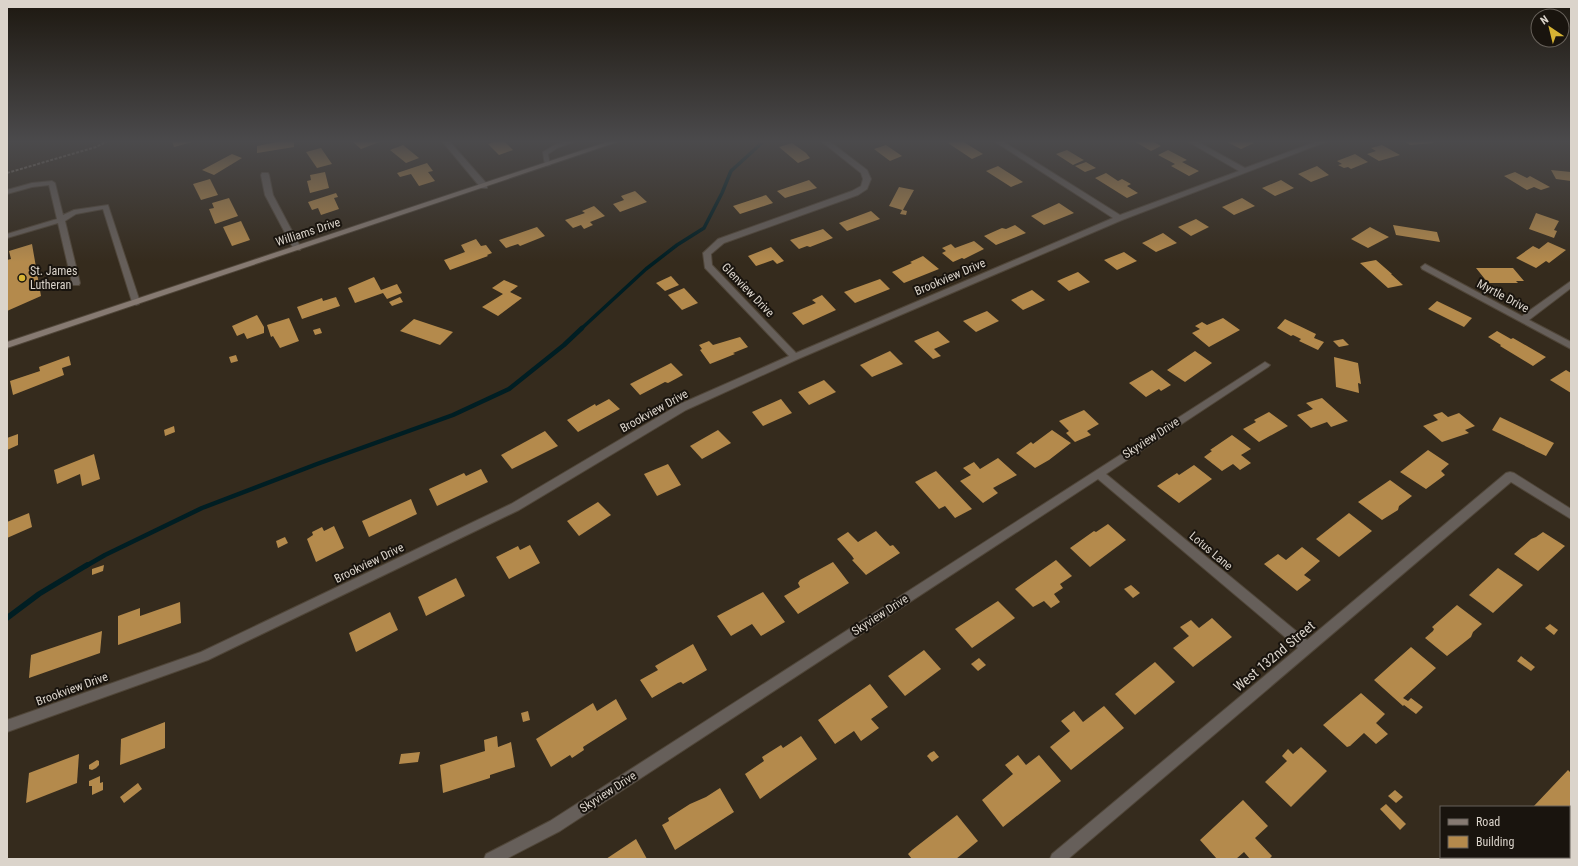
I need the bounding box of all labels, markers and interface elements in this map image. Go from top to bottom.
north arrow [1530,8,1570,48]
text: N [1538,13,1551,27]
street label: Williams Drive [274,215,342,249]
street label: Brookview Drive [912,256,988,298]
street label: Glenview Drive [719,260,777,320]
place label: St. James Lutheran [30,264,77,292]
marker: St. James Lutheran [17,273,27,283]
street label: Myrtle Drive [1475,277,1532,316]
street label: Brookview Drive [618,386,691,435]
street label: Skyview Drive [1120,414,1182,461]
street label: Lotus Lane [1187,529,1236,573]
street label: Brookview Drive [332,540,406,586]
street label: Skyview Drive [849,591,911,638]
street label: West 132nd Street [1230,617,1318,695]
street label: Brookview Drive [34,669,110,708]
street label: Skyview Drive [577,768,639,815]
legend [1440,806,1570,858]
text: Road [1476,815,1500,829]
text: Building [1476,835,1514,849]

